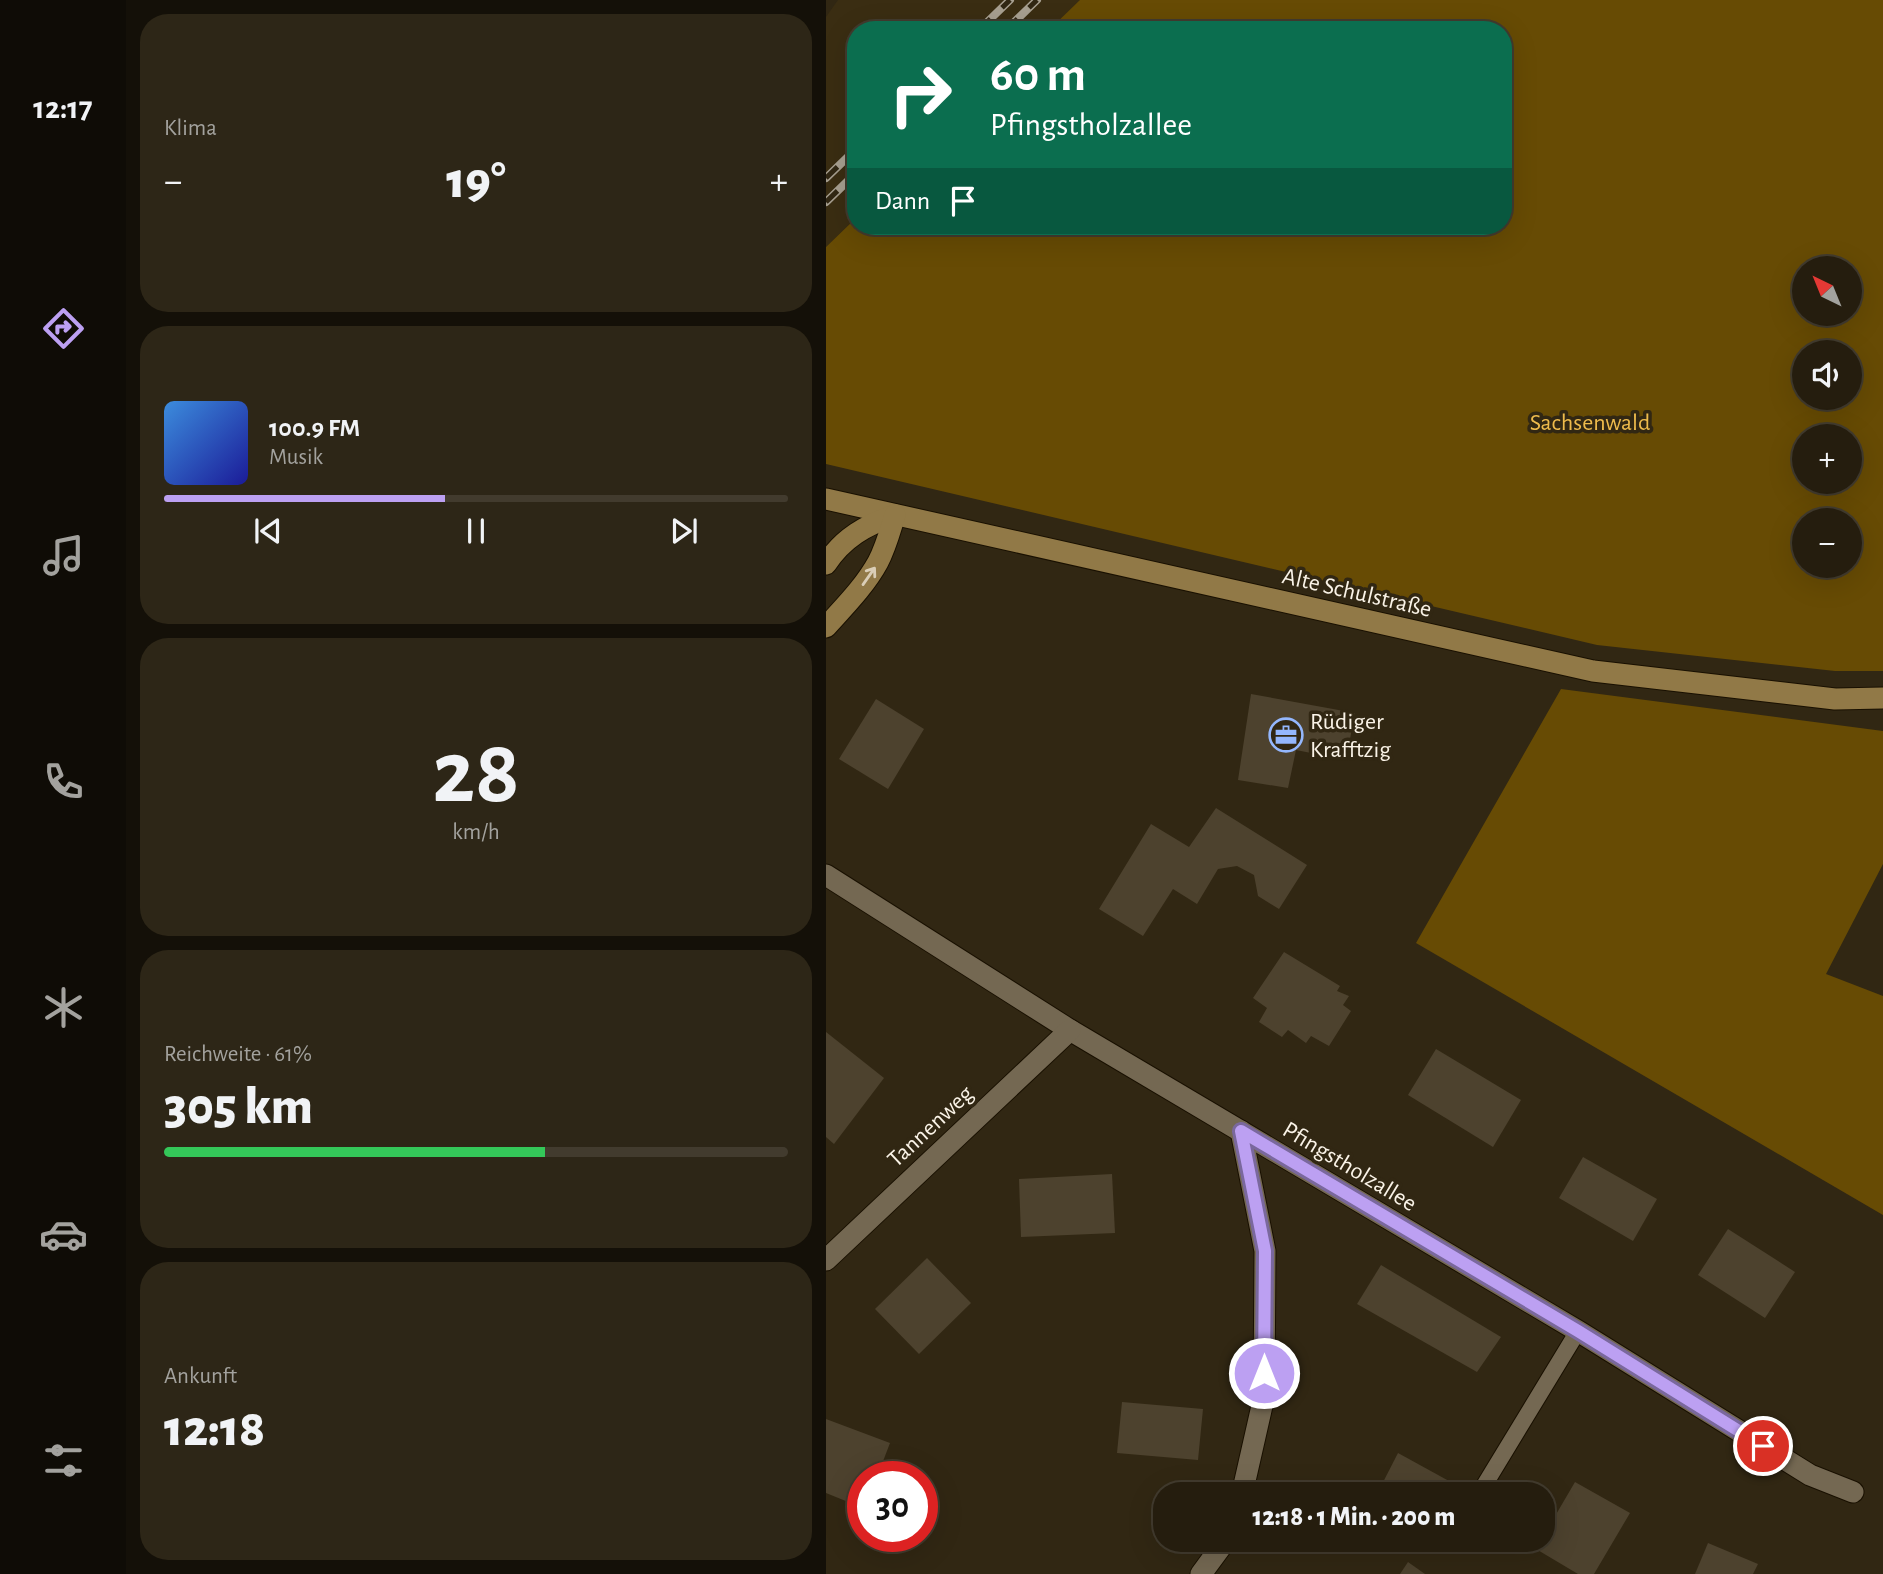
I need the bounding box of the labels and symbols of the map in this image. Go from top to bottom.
north arrow [1792,256,1862,326]
park label: Sachsenwald [1530,411,1650,435]
street label: Alte Schulstraße [1280,564,1434,622]
one-way arrow [862,567,876,586]
place label: Rüdiger Krafftzig [1310,710,1391,762]
office icon: Rüdiger Krafftzig [1267,716,1305,754]
street label: Tannenweg [883,1081,978,1172]
street label: Pfingstholzallee [1278,1118,1421,1216]
position arrow [1227,1336,1301,1410]
pin [1733,1416,1793,1476]
speed limit sign: 30 [847,1461,938,1552]

